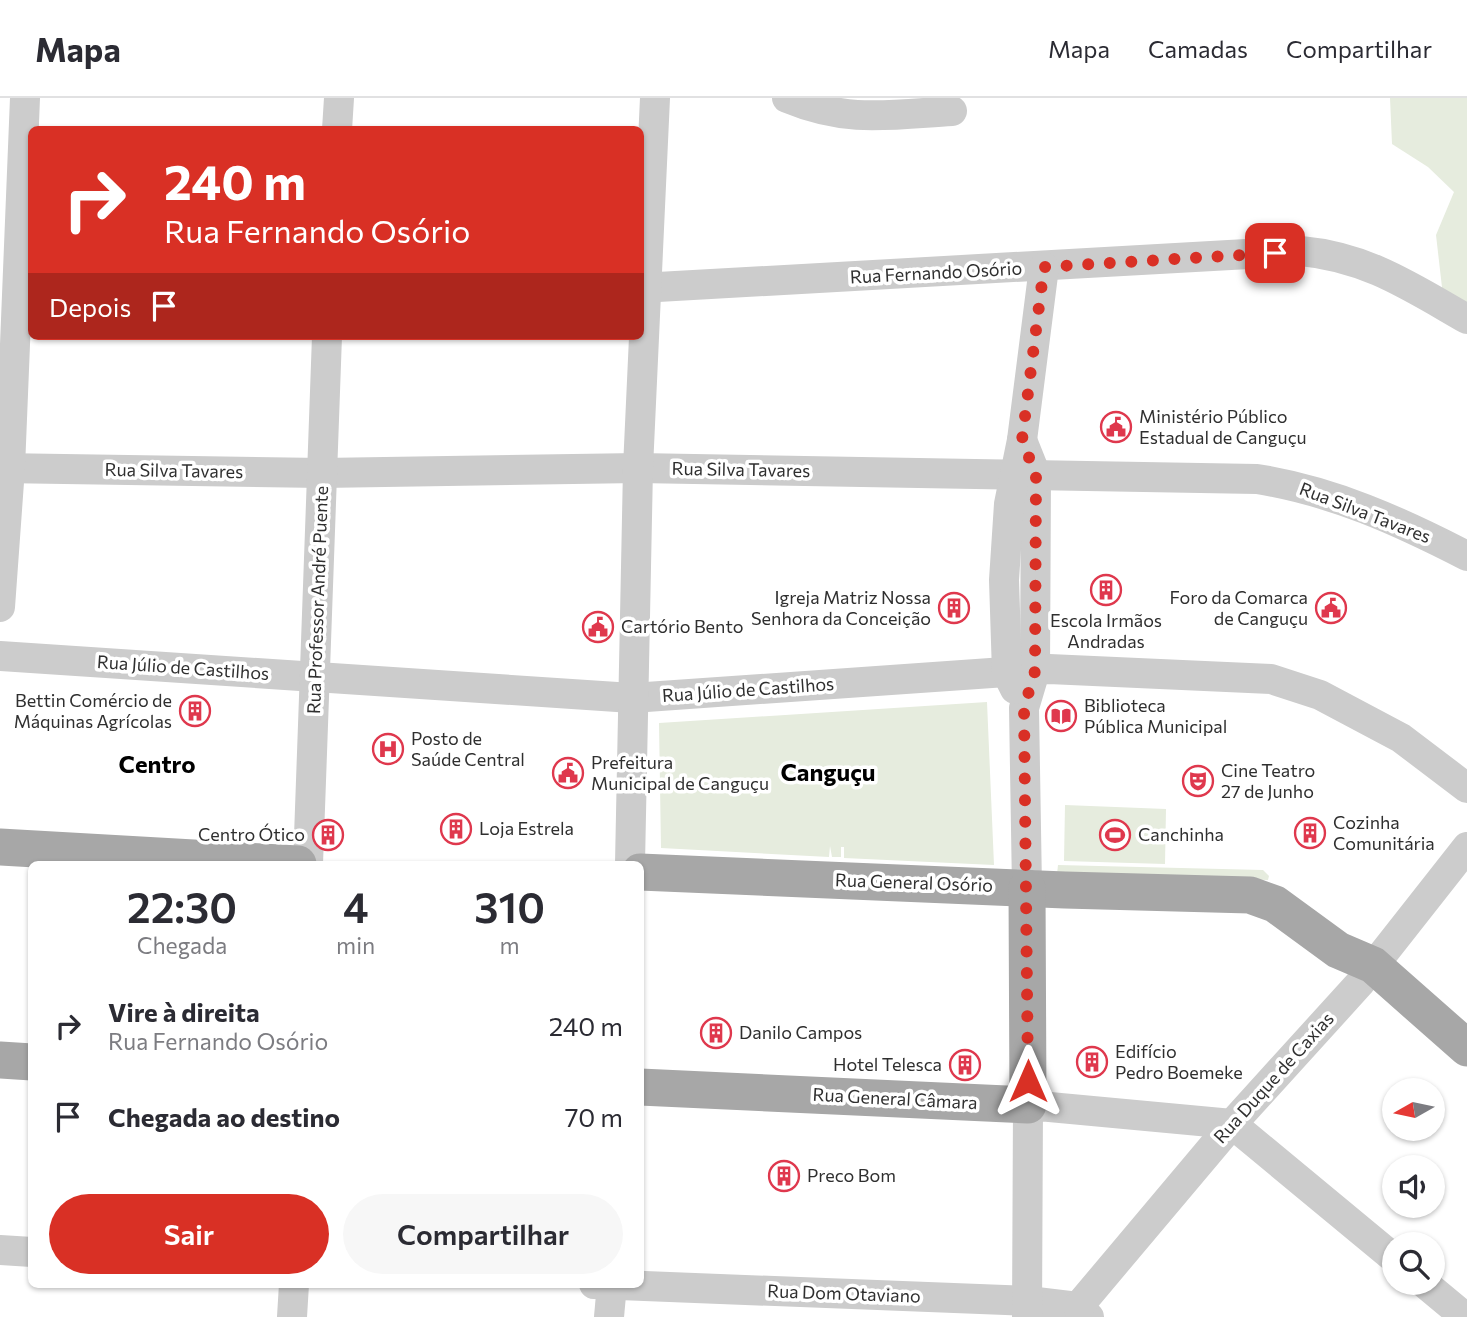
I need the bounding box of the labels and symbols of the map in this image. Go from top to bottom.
pin [1245,223,1305,283]
street label: Rua Fernando Osório [849,257,1023,287]
place label: Ministério Público Estadual de Canguçu [1139,405,1307,448]
public building icon: Ministério Público Estadual de Canguçu [1099,410,1133,444]
street label: Rua Silva Tavares [671,457,811,481]
street label: Rua Silva Tavares [104,458,244,482]
street label: Rua Silva Tavares [1297,477,1434,547]
street label: Rua Professor André Puente [302,485,332,715]
building icon: Escola Irmãos Andradas [1089,573,1123,607]
place label: Igreja Matriz Nossa Senhora da Conceição [751,586,931,629]
place label: Foro da Comarca de Canguçu [1170,586,1308,629]
building icon: Igreja Matriz Nossa Senhora da Conceição [937,591,971,625]
public building icon: Foro da Comarca de Canguçu [1314,591,1348,625]
place label: Escola Irmãos Andradas [1050,609,1162,652]
public building icon: Cartório Bento [581,610,615,644]
place label: Cartório Bento [621,615,743,637]
street label: Rua Júlio de Castilhos [96,650,270,684]
street label: Rua Júlio de Castilhos [661,672,835,706]
place label: Bettin Comércio de Máquinas Agrícolas [14,689,172,732]
building icon: Bettin Comércio de Máquinas Agrícolas [178,694,212,728]
place label: Biblioteca Pública Municipal [1084,694,1227,737]
library icon: Biblioteca Pública Municipal [1044,699,1078,733]
place label: Posto de Saúde Central [411,727,525,770]
hospital icon: Posto de Saúde Central [371,732,405,766]
district label: Centro [119,749,195,778]
place label: Prefeitura Municipal de Canguçu [591,751,769,794]
public building icon: Prefeitura Municipal de Canguçu [551,756,585,790]
district label: Canguçu [780,757,876,786]
place label: Cine Teatro 27 de Junho [1221,759,1315,802]
theatre icon: Cine Teatro 27 de Junho [1181,764,1215,798]
place label: Cozinha Comunitária [1333,811,1435,854]
building icon: Loja Estrela [439,812,473,846]
building icon: Cozinha Comunitária [1293,816,1327,850]
place label: Loja Estrela [479,817,574,839]
building icon: Centro Ótico [311,818,345,852]
sports icon: Canchinha [1098,818,1132,852]
place label: Centro Ótico [198,823,305,845]
place label: Canchinha [1138,823,1224,845]
street label: Rua General Osório [835,868,993,896]
street label: Rua Duque de Caxias [1209,1007,1338,1147]
building icon: Danilo Campos [699,1016,733,1050]
place label: Danilo Campos [739,1021,862,1043]
place label: Edifício Pedro Boemeke [1115,1040,1243,1083]
position arrow [991,1044,1065,1118]
building icon: Edifício Pedro Boemeke [1075,1045,1109,1079]
building icon: Hotel Telesca [948,1048,982,1082]
place label: Hotel Telesca [833,1053,942,1075]
north arrow [1382,1078,1446,1141]
street label: Rua General Câmara [812,1083,978,1113]
building icon: Preco Bom [767,1159,801,1193]
place label: Preco Bom [807,1164,896,1186]
street label: Rua Dom Otaviano [767,1279,921,1307]

